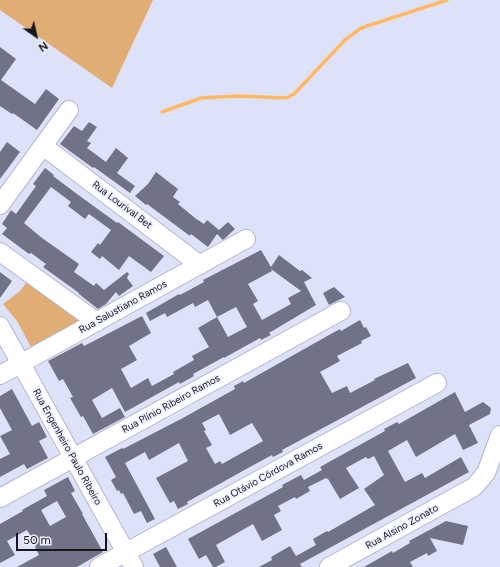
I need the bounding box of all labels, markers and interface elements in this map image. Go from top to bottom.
north arrow [16,16,56,56]
text: N [36,39,50,54]
street label: Rua Lourival Bet [90,179,154,231]
street label: Rua Salustiano Ramos [77,278,169,336]
street label: Rua Plínio Ribeiro Ramos [120,372,222,436]
street label: Rua Engenheiro Paulo Ribeiro [30,387,104,507]
street label: Rua Otávio Córdova Ramos [211,440,325,510]
street label: Rua Alsino Zonato [363,502,441,552]
scale bar [18,525,109,551]
text: 50 m [23,533,51,547]

